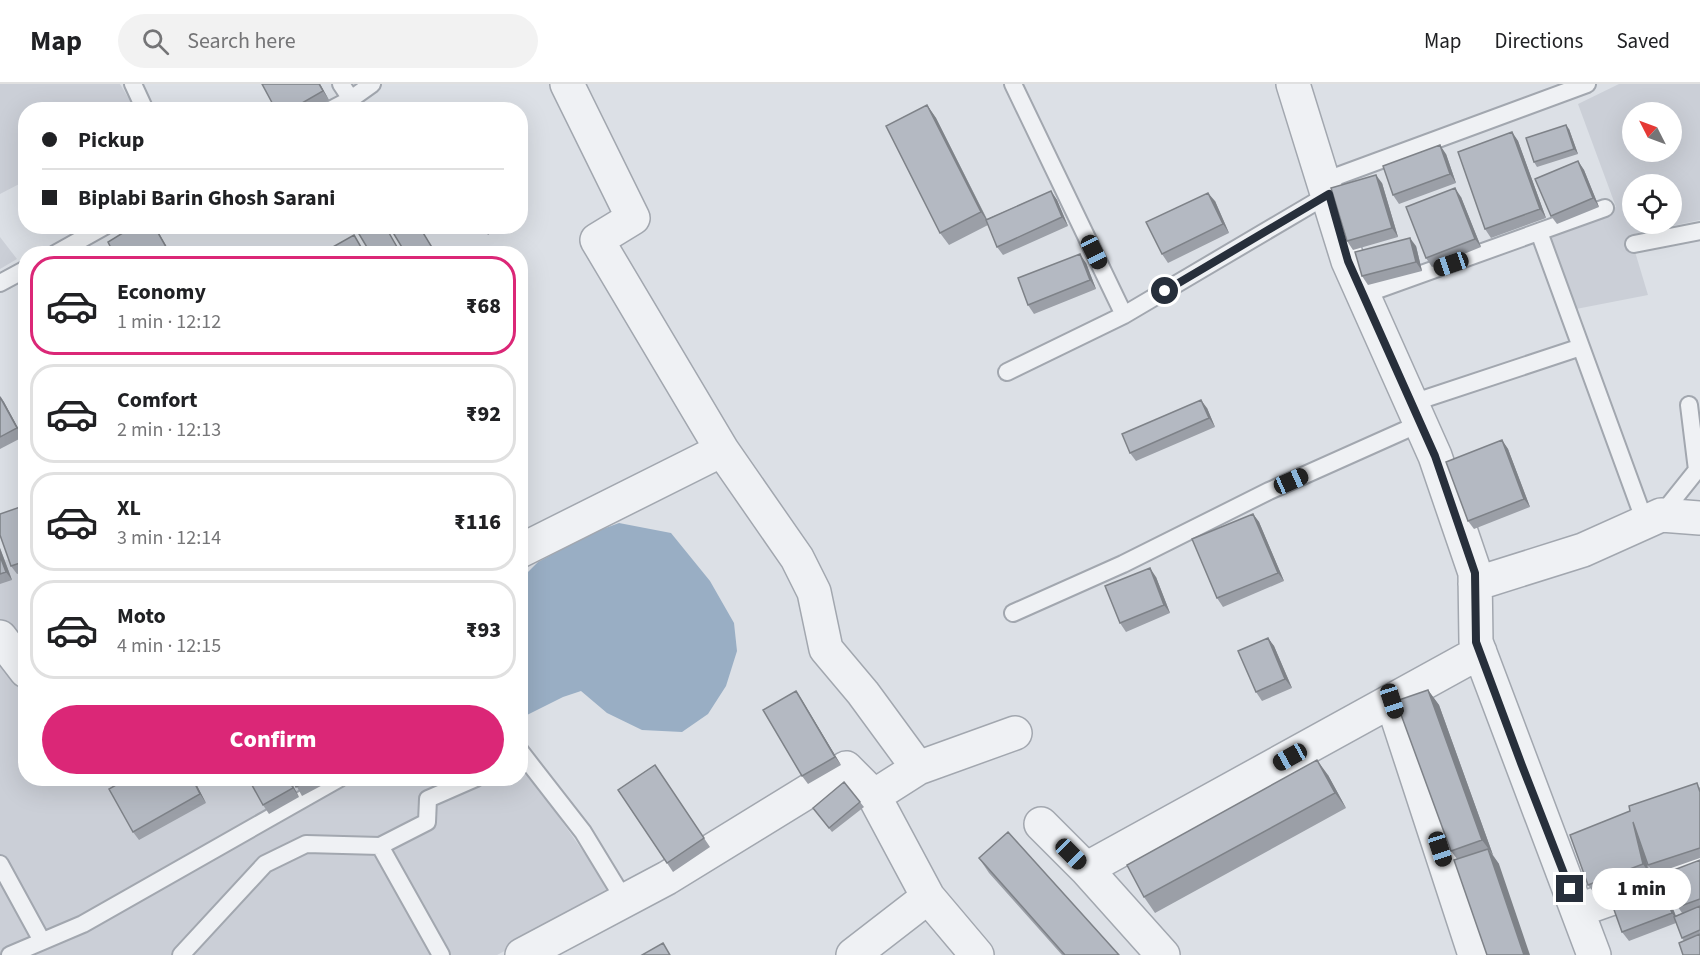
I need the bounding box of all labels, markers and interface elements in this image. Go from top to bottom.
search box [118,14,538,68]
text: Map [30,21,82,61]
icon: search [139,25,172,58]
text: Search here [187,25,296,57]
text: Map [1424,26,1462,56]
text: Directions [1495,26,1583,56]
text: Saved [1616,26,1670,56]
north arrow [1622,102,1682,162]
map controls [1622,102,1682,234]
text: Pickup [78,124,144,156]
button: locate [1622,174,1682,234]
text: Biplabi Barin Ghosh Sarani [78,182,335,214]
car [1078,232,1110,272]
car [1431,250,1471,278]
text: Economy [117,276,206,308]
route start [1151,277,1178,304]
icon: car [45,279,99,333]
text: ₹68 [466,290,501,322]
text: 1 min · 12:12 [117,308,221,336]
text: Comfort [117,384,198,416]
icon: car [45,387,99,441]
text: ₹92 [466,398,501,430]
text: 2 min · 12:13 [117,416,221,444]
car [1271,465,1311,497]
text: XL [117,492,141,524]
icon: car [45,495,99,549]
text: ₹116 [454,506,501,538]
text: 3 min · 12:14 [117,524,221,552]
text: Moto [117,600,166,632]
icon: car [45,603,99,657]
text: ₹93 [466,614,501,646]
text: 4 min · 12:15 [117,632,221,660]
car [1378,681,1406,721]
button: Confirm [42,705,504,774]
car [1270,740,1310,774]
car [1426,829,1454,869]
car [1052,835,1090,873]
callout: 1 min [1591,868,1690,910]
route end [1556,875,1583,902]
text: 1 min [1617,875,1666,903]

